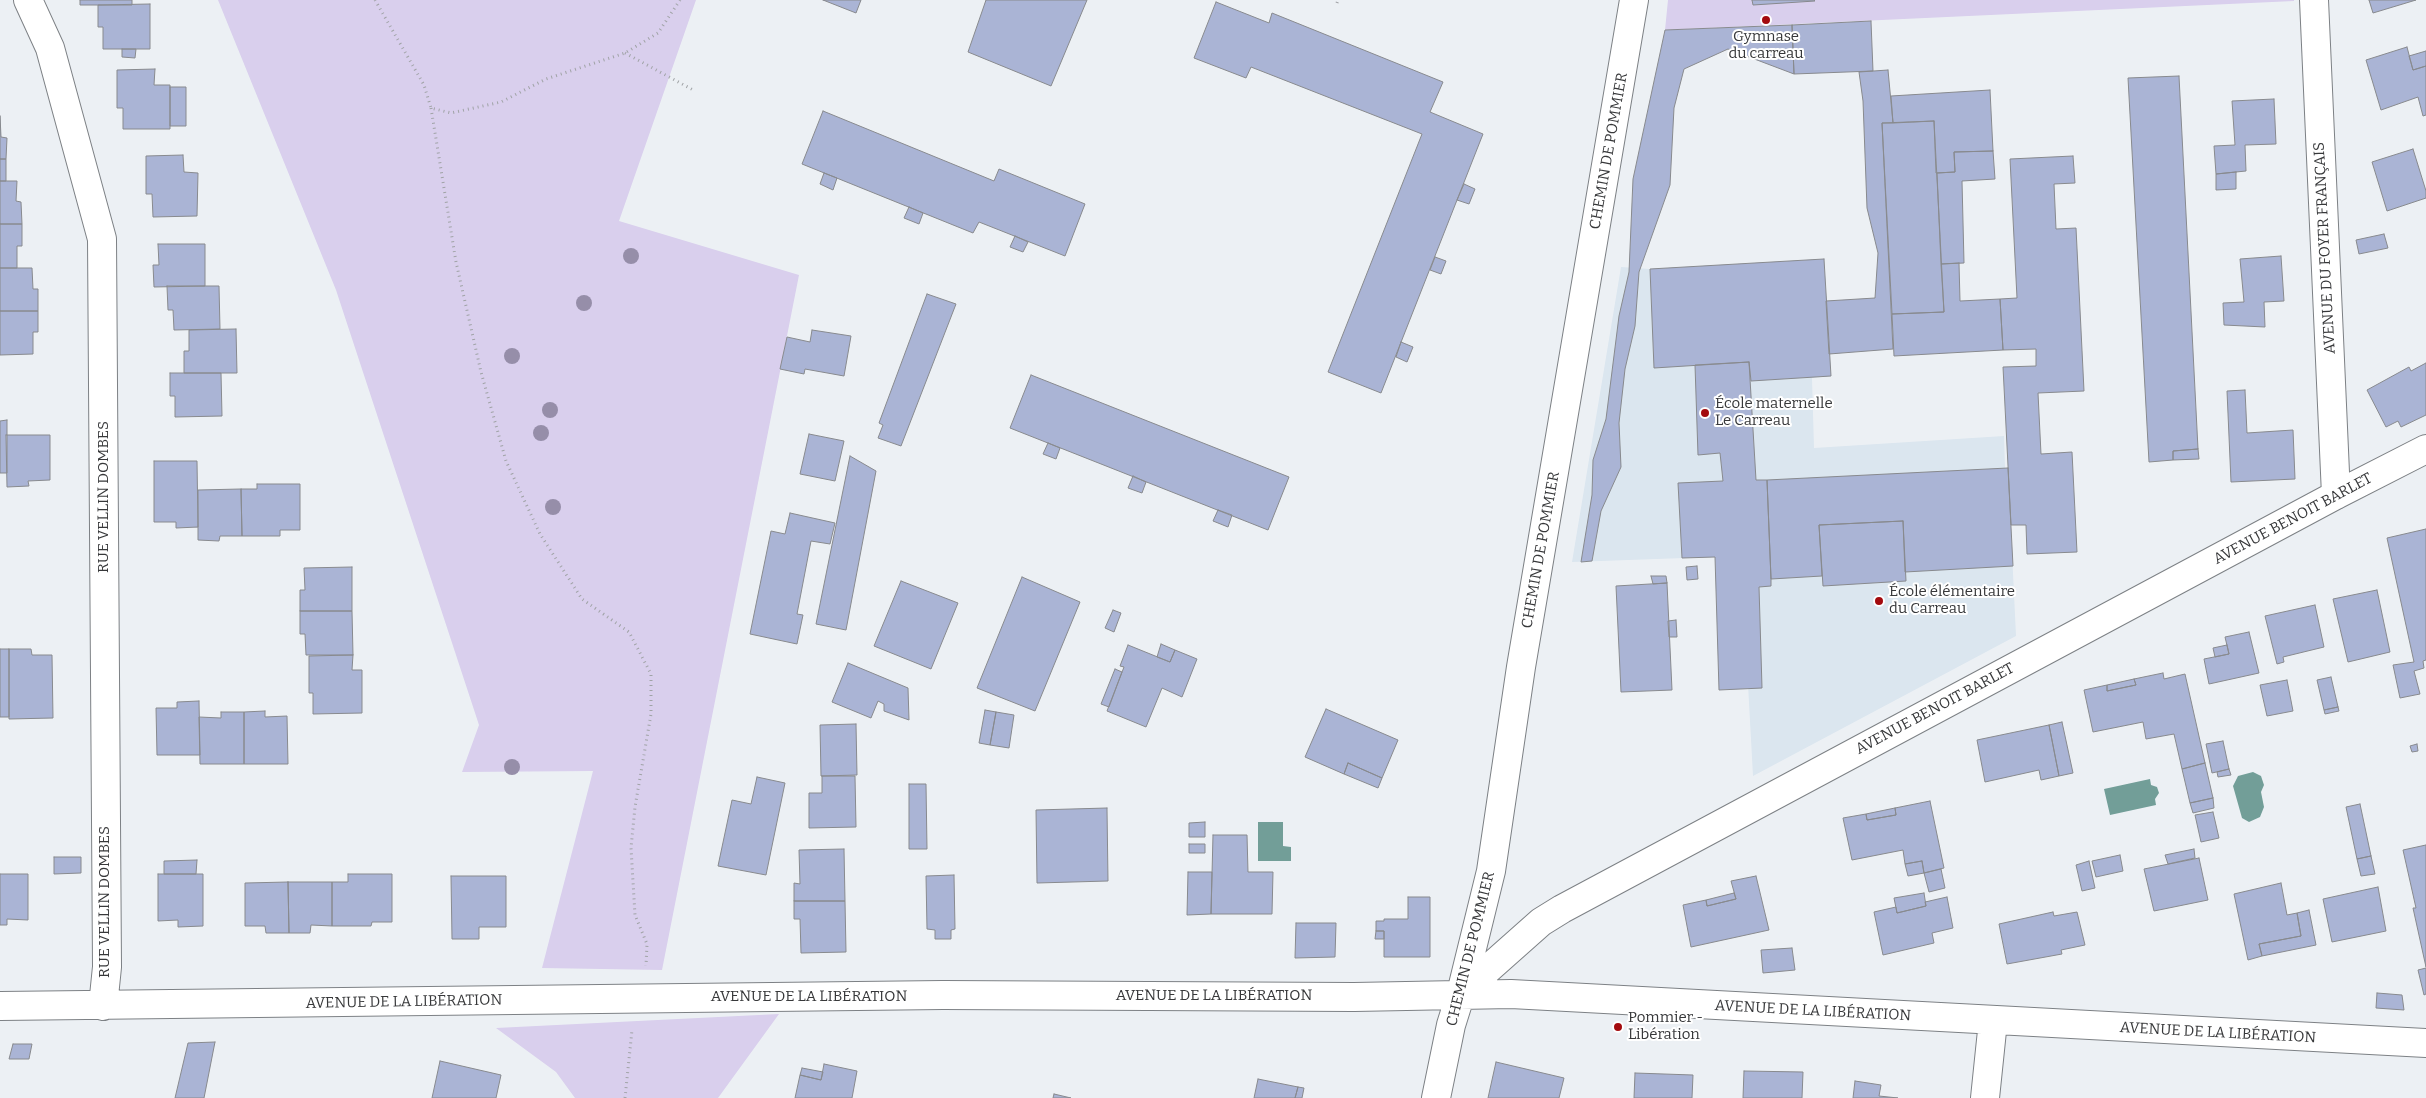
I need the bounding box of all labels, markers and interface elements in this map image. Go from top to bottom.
marker: Gymnase du carreau [1760,14,1772,26]
place label: Gymnase du carreau [1728,28,1804,63]
street label: CHEMIN DE POMMIER [1586,71,1632,231]
street label: AVENUE DU FOYER FRANÇAIS [2310,142,2340,354]
place label: École maternelle Le Carreau [1715,395,1833,430]
marker: École maternelle Le Carreau [1699,407,1711,419]
street label: RUE VELLIN DOMBES [95,421,113,573]
street label: CHEMIN DE POMMIER [1518,470,1564,630]
street label: AVENUE BENOIT BARLET [2211,470,2375,568]
place label: École élémentaire du Carreau [1889,583,2015,618]
marker: École élémentaire du Carreau [1873,595,1885,607]
street label: AVENUE BENOIT BARLET [1853,660,2017,758]
street label: RUE VELLIN DOMBES [96,826,114,978]
street label: CHEMIN DE POMMIER [1443,870,1499,1028]
street label: AVENUE DE LA LIBÉRATION [1116,987,1312,1005]
street label: AVENUE DE LA LIBÉRATION [711,988,907,1006]
street label: AVENUE DE LA LIBÉRATION [306,991,502,1013]
street label: AVENUE DE LA LIBÉRATION [1714,997,1912,1025]
place label: Pommier - Libération [1628,1009,1703,1044]
street label: AVENUE DE LA LIBÉRATION [2119,1019,2317,1047]
marker: Pommier - Libération [1612,1021,1624,1033]

